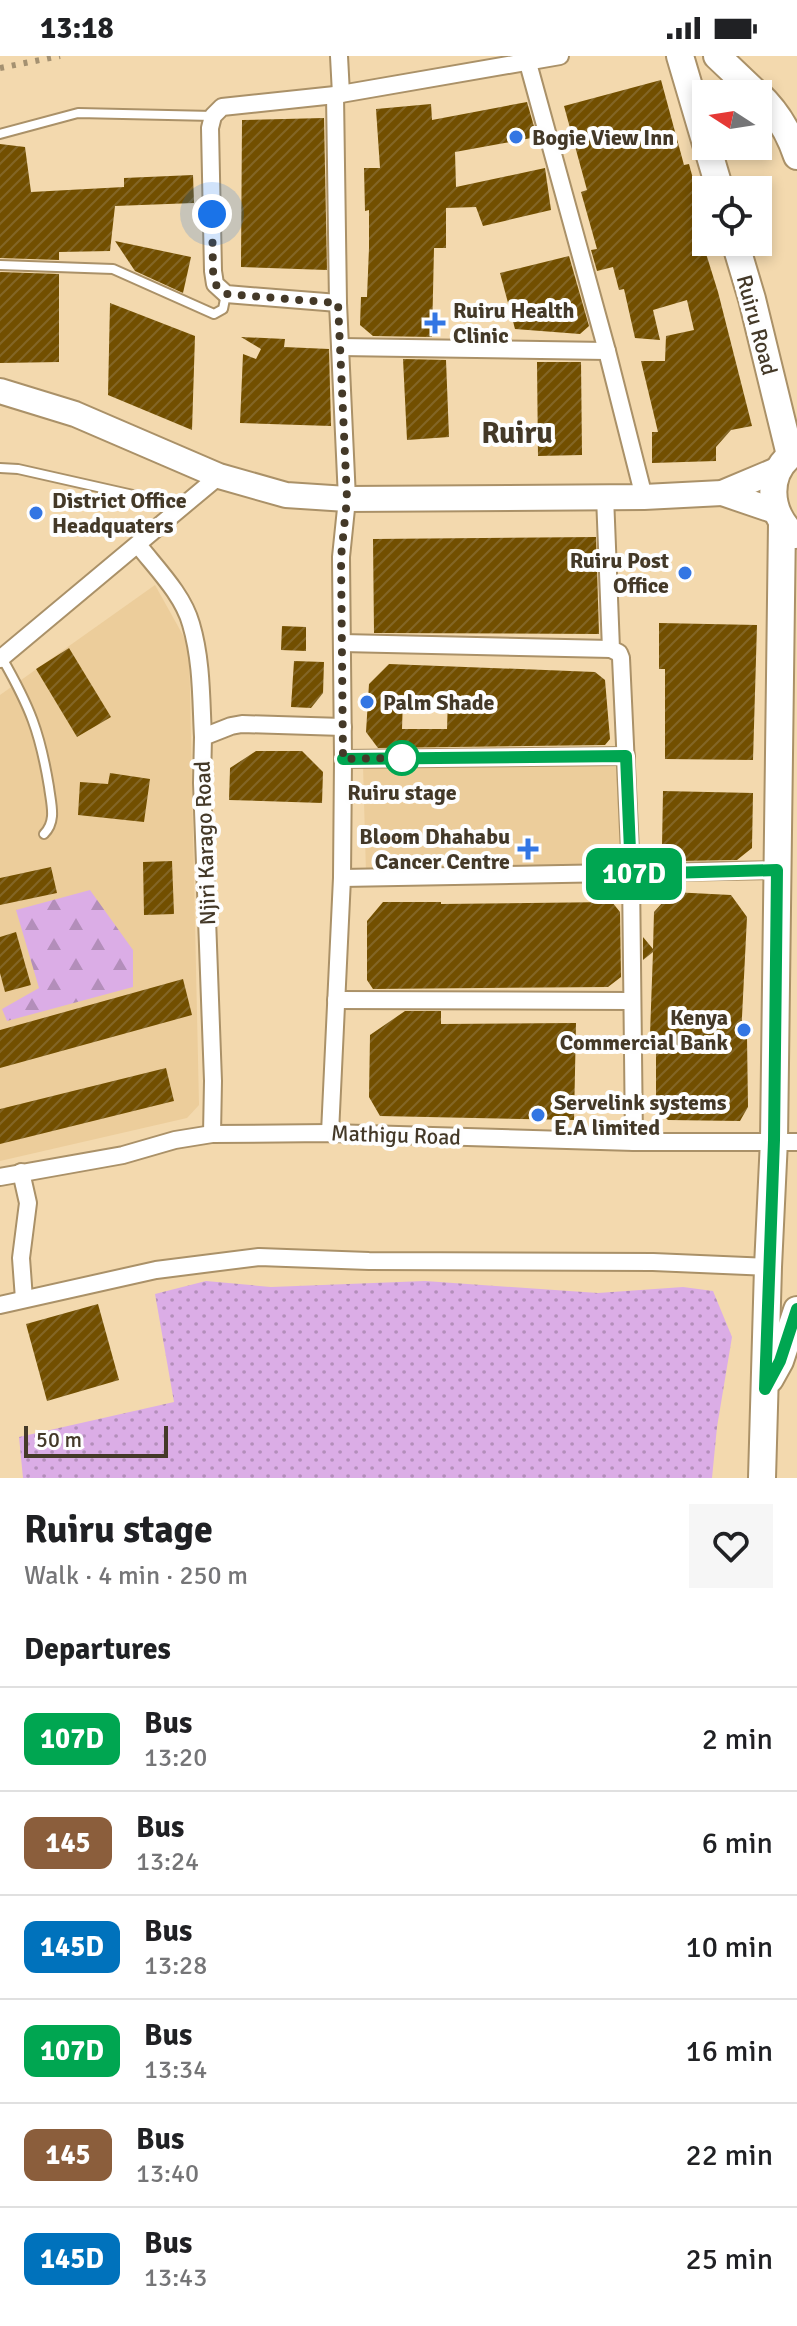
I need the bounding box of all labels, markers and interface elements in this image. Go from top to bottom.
text: 13:18 [40,10,114,47]
north arrow [692,80,772,160]
map controls [692,80,772,256]
place label: Bogie View Inn [532,124,674,151]
marker: Bogie View Inn [507,128,525,146]
button: locate [692,176,772,256]
your location [192,194,232,234]
street label: Ruiru Road [731,272,783,378]
place label: Ruiru Health Clinic [453,297,575,349]
marker: Ruiru Health Clinic [424,312,446,334]
district label: Ruiru [481,415,553,452]
place label: District Office Headquaters [52,487,187,539]
marker: District Office Headquaters [27,504,45,522]
place label: Ruiru Post Office [570,547,669,599]
marker: Ruiru Post Office [676,564,694,582]
place label: Palm Shade [383,689,495,716]
marker: Palm Shade [358,693,376,711]
marker: Ruiru stage [385,741,419,775]
street label: Njiri Karago Road [189,760,221,926]
place label: Ruiru stage [347,779,457,806]
place label: Bloom Dhahabu Cancer Centre [359,823,510,875]
marker: Bloom Dhahabu Cancer Centre [517,838,539,860]
line badge: 107D [578,848,690,900]
text: 107D [602,857,666,891]
place label: Kenya Commercial Bank [560,1004,728,1056]
marker: Kenya Commercial Bank [735,1021,753,1039]
place label: Servelink systems E.A limited [554,1089,727,1141]
marker: Servelink systems E.A limited [529,1106,547,1124]
street label: Mathigu Road [331,1119,461,1151]
scale bar [24,1422,168,1458]
text: 50 m [36,1426,82,1453]
button: heart [689,1504,773,1588]
text: Ruiru stage [24,1506,213,1553]
text: Walk · 4 min · 250 m [24,1560,248,1592]
text: Departures [24,1631,171,1668]
text: Bus [144,1705,192,1742]
text: 2 min [702,1721,773,1758]
text: 107D [40,1722,104,1756]
text: 13:20 [144,1742,207,1774]
text: Bus [136,1809,184,1846]
text: 6 min [702,1825,773,1862]
text: 145 [45,1826,91,1860]
text: 13:24 [136,1846,199,1878]
text: Bus [144,1913,192,1950]
text: 10 min [686,1929,773,1966]
text: 145D [40,1930,104,1964]
text: 13:28 [144,1950,207,1982]
text: Bus [144,2017,192,2054]
text: 16 min [686,2033,773,2070]
text: 107D [40,2034,104,2068]
text: 13:34 [144,2054,207,2086]
text: Bus [136,2121,184,2158]
text: 22 min [686,2137,773,2174]
text: 145 [45,2138,91,2172]
text: 13:40 [136,2158,199,2190]
text: Bus [144,2225,192,2262]
text: 25 min [686,2241,773,2278]
text: 145D [40,2242,104,2276]
text: 13:43 [144,2262,207,2294]

